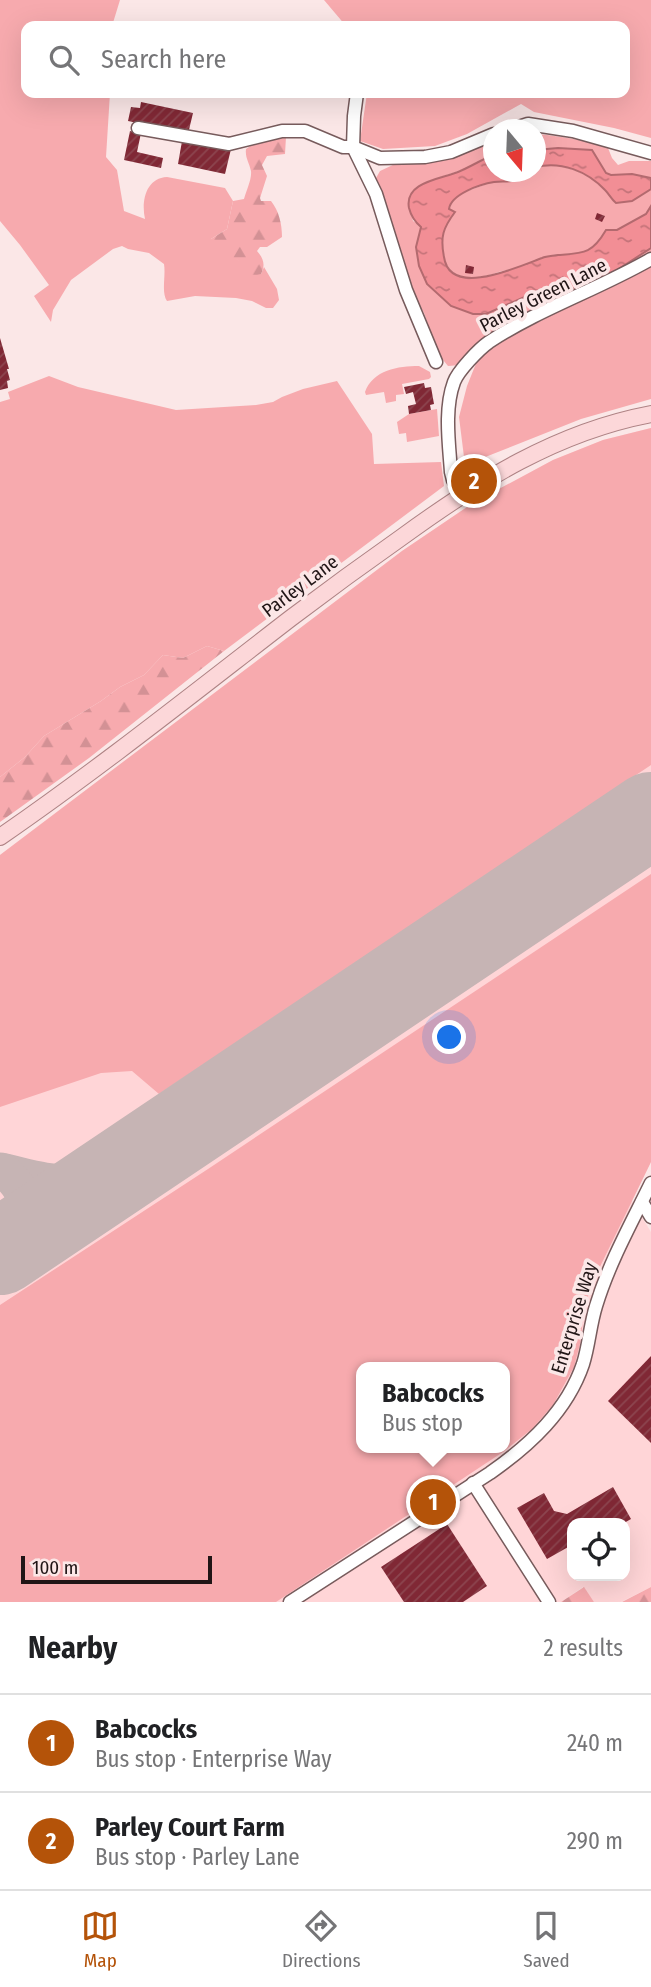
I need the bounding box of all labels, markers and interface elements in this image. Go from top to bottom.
search box [21,21,630,98]
icon: search [45,41,83,79]
text: Search here [101,44,226,75]
north arrow [483,119,546,182]
street label: Parley Green Lane [476,253,610,337]
pin: 2 [451,455,497,507]
street label: Parley Lane [258,550,342,622]
your location [432,1020,466,1054]
street label: Enterprise Way [546,1259,602,1377]
popup [356,1362,510,1453]
text: Babcocks [382,1378,484,1409]
text: Bus stop [382,1409,463,1437]
pin: 1 [410,1476,456,1528]
map controls [567,1518,630,1581]
button: locate [567,1518,630,1581]
scale bar [21,1553,212,1585]
text: 100 m [32,1556,78,1579]
text: Nearby [28,1630,117,1666]
text: 2 results [543,1634,623,1662]
text: Babcocks [95,1714,197,1745]
text: 1 [46,1729,56,1757]
text: 240 m [567,1729,623,1757]
text: Bus stop · Enterprise Way [95,1745,331,1773]
text: Parley Court Farm [95,1812,285,1843]
text: 2 [46,1827,56,1855]
text: 290 m [567,1827,623,1855]
text: Bus stop · Parley Lane [95,1843,300,1871]
tab: Map [81,1907,119,1972]
tab: Directions [282,1907,361,1972]
tab: Saved [523,1907,570,1972]

